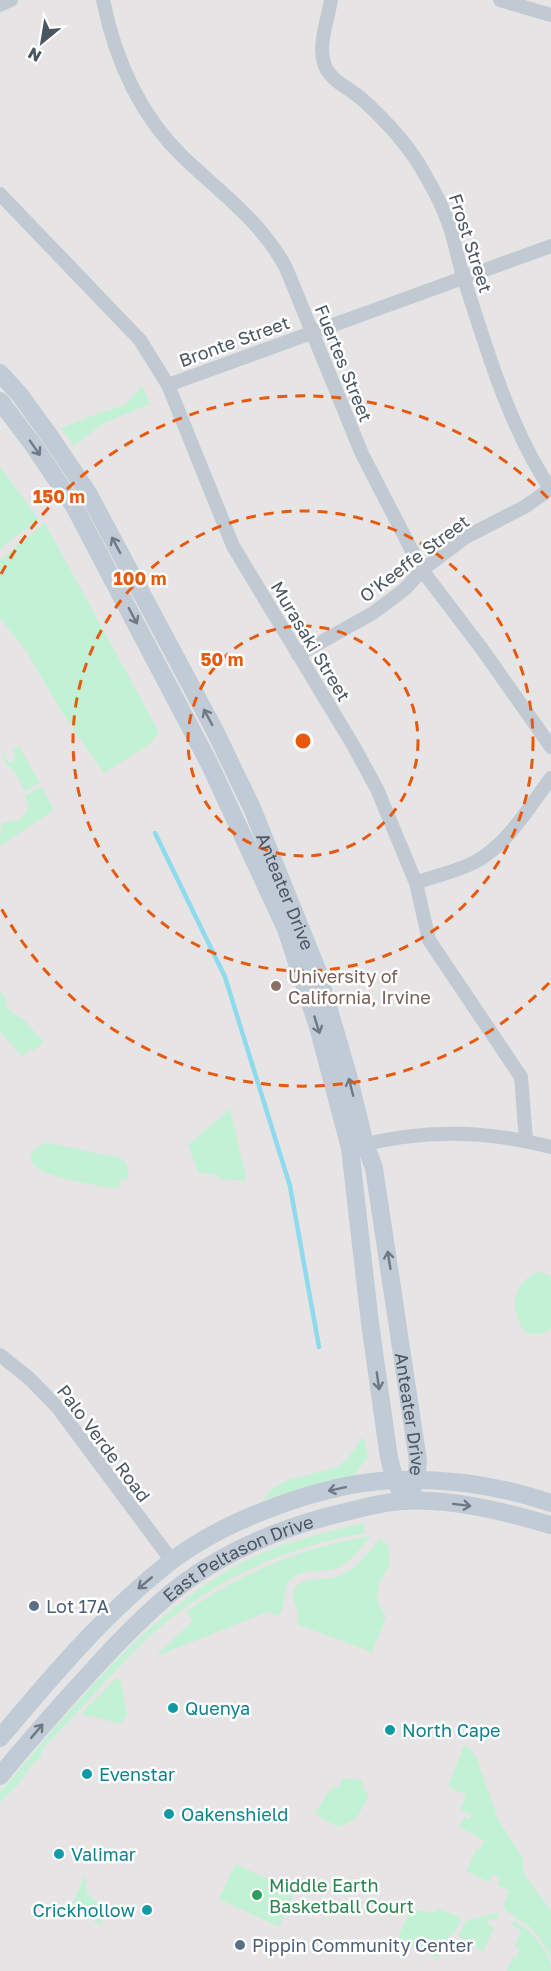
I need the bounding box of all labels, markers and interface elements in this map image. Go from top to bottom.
north arrow [12,12,72,72]
text: N [24,43,45,67]
street label: Frost Street [445,191,497,295]
street label: Fuertes Street [311,301,377,425]
street label: Bronte Street [176,311,292,371]
one-way arrow [29,439,41,456]
text: 150 m [33,485,85,507]
street label: O'Keeffe Street [355,510,473,606]
one-way arrow [110,537,121,555]
text: 100 m [114,567,166,589]
street label: Murasaki Street [267,577,355,705]
one-way arrow [128,607,139,625]
text: 50 m [201,648,243,670]
one-way arrow [202,709,214,726]
centre of rings [293,731,313,751]
street label: Anteater Drive [252,829,319,953]
place label: University of California, Irvine [288,965,431,1008]
marker: University of California, Irvine [269,979,283,993]
one-way arrow [312,1015,323,1034]
one-way arrow [345,1078,357,1097]
one-way arrow [383,1251,394,1271]
street label: Anteater Drive [391,1351,430,1477]
one-way arrow [372,1371,383,1391]
street label: Palo Verde Road [53,1380,155,1506]
one-way arrow [328,1484,347,1495]
one-way arrow [452,1500,472,1511]
street label: East Peltason Drive [158,1510,316,1606]
one-way arrow [137,1576,153,1589]
place label: Lot 17A [46,1595,109,1617]
marker: Lot 17A [27,1599,41,1613]
place label: Quenya [185,1697,250,1719]
marker: Quenya [166,1701,180,1715]
place label: North Cape [402,1719,501,1741]
one-way arrow [31,1723,44,1739]
marker: North Cape [383,1723,397,1737]
place label: Evenstar [99,1763,175,1785]
marker: Evenstar [80,1767,94,1781]
place label: Oakenshield [181,1803,288,1825]
marker: Oakenshield [162,1807,176,1821]
place label: Valimar [71,1843,136,1865]
marker: Valimar [52,1847,66,1861]
place label: Middle Earth Basketball Court [269,1874,414,1917]
marker: Middle Earth Basketball Court [250,1888,264,1902]
place label: Crickhollow [33,1899,135,1921]
marker: Crickhollow [140,1903,154,1917]
place label: Pippin Community Center [252,1934,473,1956]
marker: Pippin Community Center [233,1938,247,1952]

